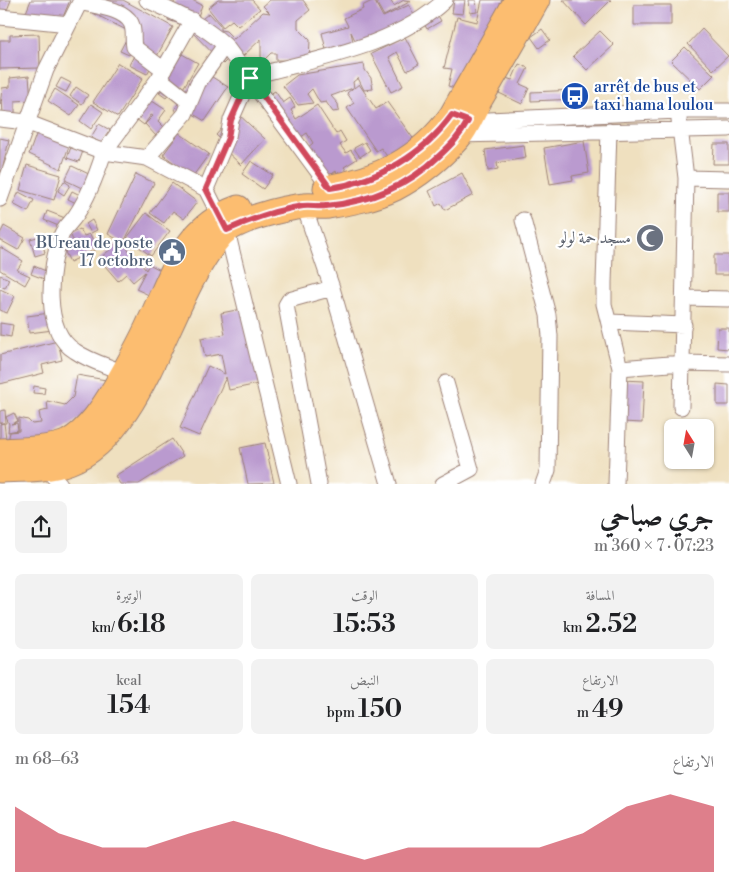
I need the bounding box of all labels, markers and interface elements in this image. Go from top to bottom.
pin [229,57,271,99]
icon: arrive [236,64,264,92]
place label: arrêt de bus et taxi hama loulou [594,77,713,115]
bus stop icon: arrêt de bus et taxi hama loulou [560,81,590,111]
mosque icon: مسجد حمة لولو [635,223,665,253]
place label: مسجد حمة لولو [557,228,631,248]
place label: BUreau de poste 17 octobre [35,233,153,271]
public building icon: BUreau de poste 17 octobre [157,237,187,267]
north arrow [664,419,714,469]
map controls [664,419,714,469]
text: جري صباحي [600,499,714,534]
button: share [15,501,67,553]
text: 07:23 · 7 × 360 m [594,536,714,556]
text: الوتيرة [116,587,142,605]
text: الوقت [351,587,378,605]
text: المسافة [586,587,614,605]
text: 6:18 [117,609,166,640]
text: 15:53 [333,609,396,640]
text: 2.52 [586,609,637,640]
text: /km [92,619,117,637]
text: km [563,619,586,637]
text: kcal [116,672,142,690]
text: النبض [350,672,379,690]
text: الارتفاع [582,672,618,690]
text: 154 [107,690,150,721]
text: 150 [358,694,402,725]
text: 49 [592,694,624,725]
text: bpm [327,704,358,722]
text: m [577,704,592,722]
text: 63–68 m [15,749,79,769]
text: الارتفاع [672,752,714,772]

